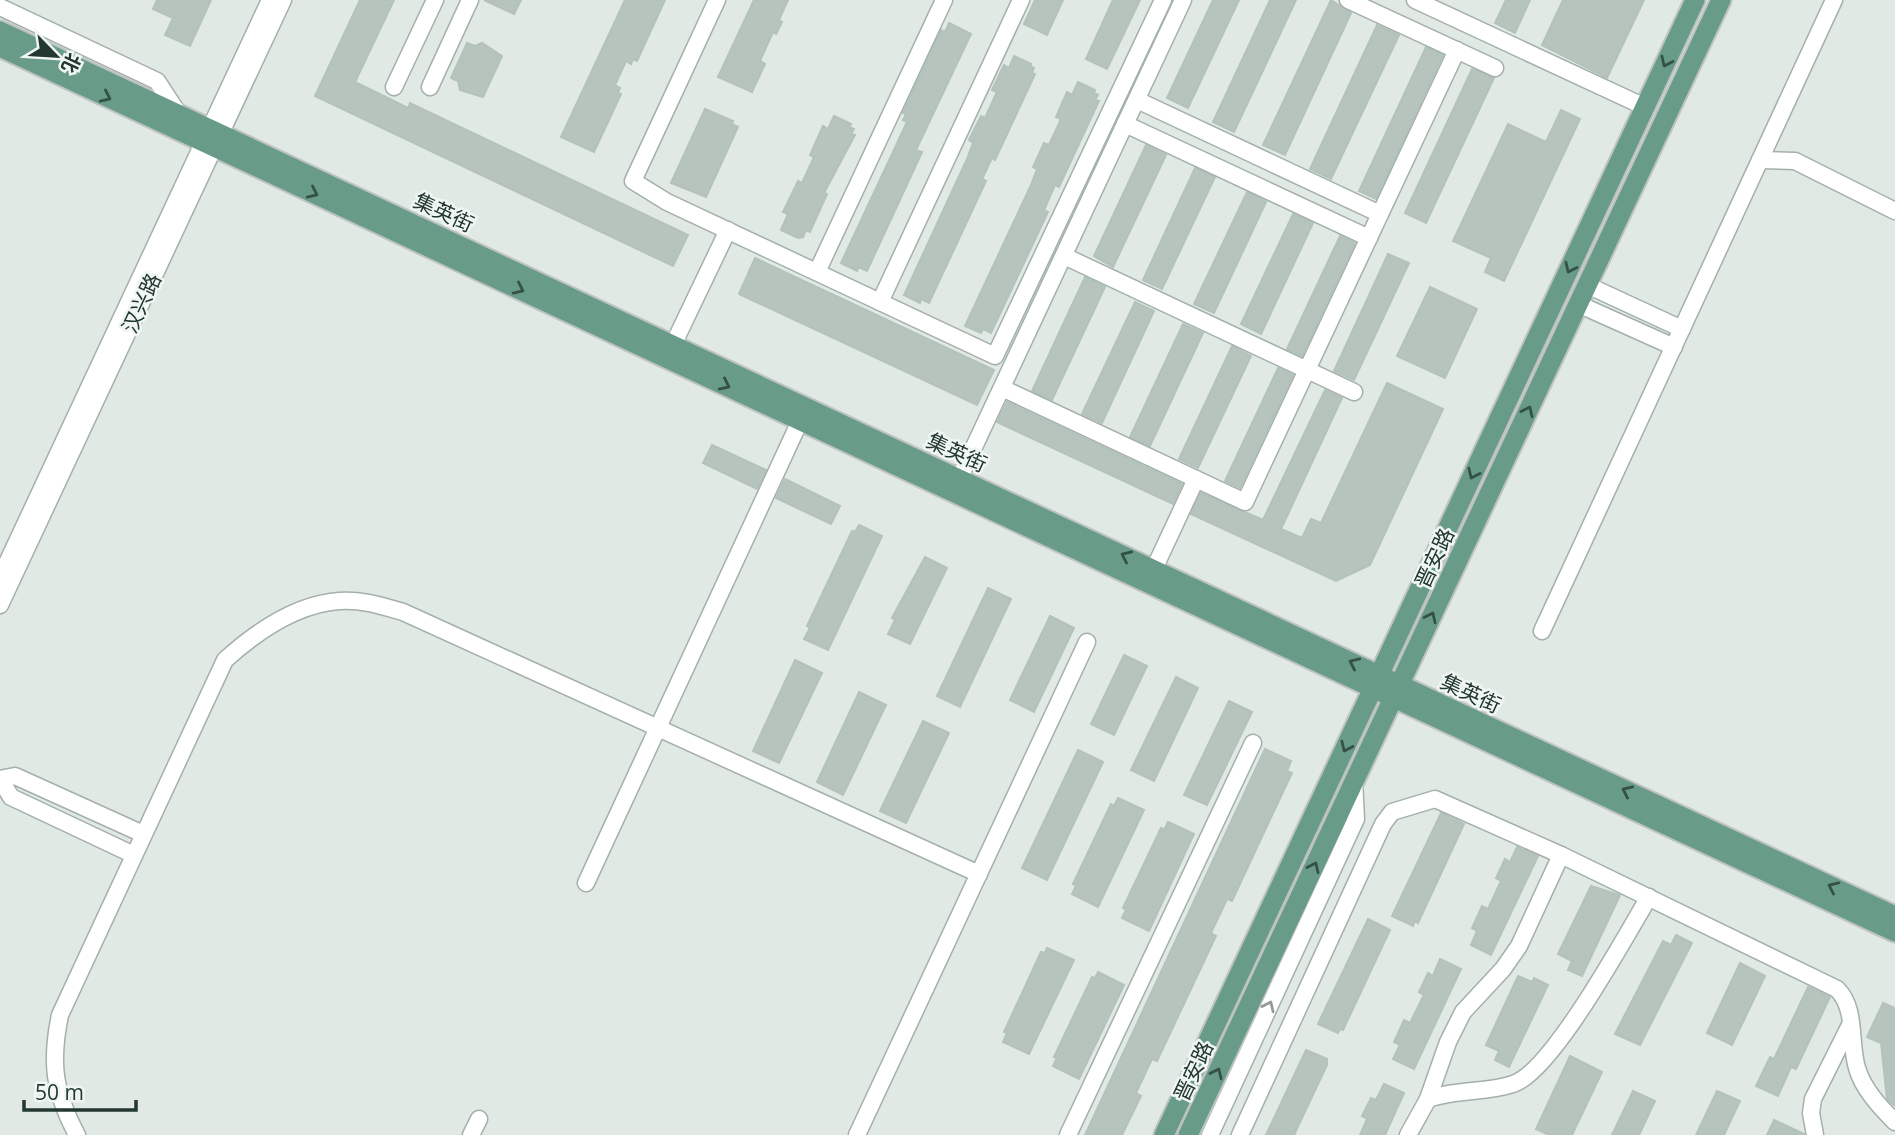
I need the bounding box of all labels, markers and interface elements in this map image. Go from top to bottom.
north arrow [21,21,91,91]
text: 北 [56,49,87,77]
one-way arrow [1660,55,1674,67]
one-way arrow [99,89,111,103]
one-way arrow [306,185,318,199]
street label: 集英街 [410,186,478,238]
one-way arrow [1564,261,1578,273]
street label: 汉兴路 [115,269,167,337]
one-way arrow [512,281,524,295]
one-way arrow [718,377,730,391]
one-way arrow [1520,406,1534,418]
street label: 集英街 [923,426,991,478]
one-way arrow [1468,467,1482,479]
street label: 晋安路 [1408,524,1460,592]
one-way arrow [1121,551,1133,565]
one-way arrow [1423,612,1437,624]
one-way arrow [1349,657,1361,671]
street label: 集英街 [1437,667,1505,719]
one-way arrow [1340,740,1354,752]
one-way arrow [1622,785,1634,799]
one-way arrow [1305,862,1319,874]
one-way arrow [1828,881,1840,895]
one-way arrow [1261,1001,1275,1013]
street label: 晋安路 [1167,1037,1219,1105]
scale bar [24,1068,136,1112]
one-way arrow [1209,1068,1223,1080]
text: 50 m [35,1078,84,1106]

